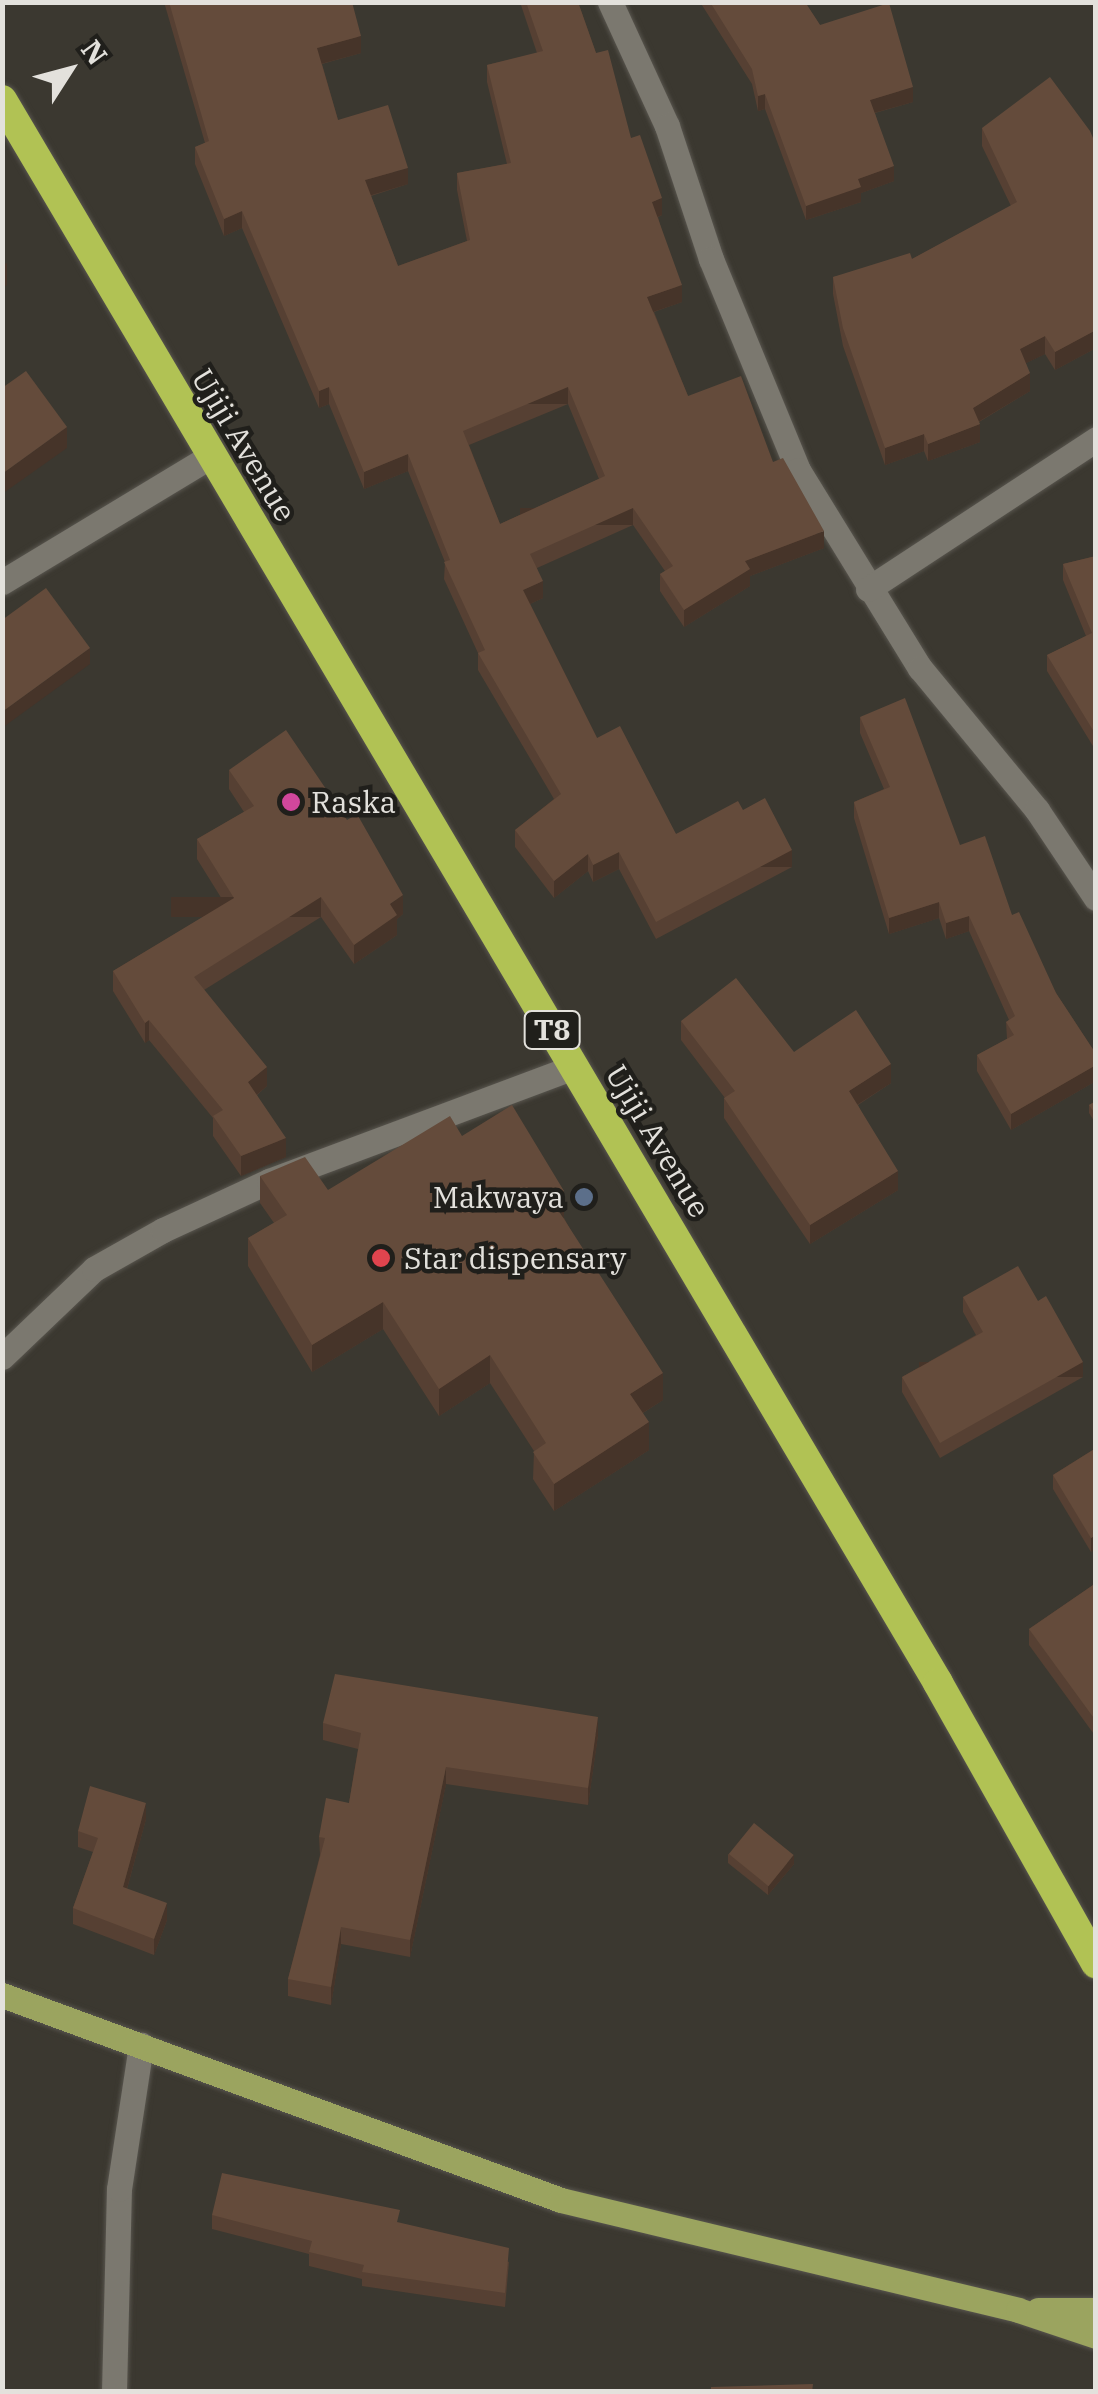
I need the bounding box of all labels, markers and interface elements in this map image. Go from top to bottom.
north arrow [20,20,120,120]
text: N [73,32,116,72]
street label: Ujiji Avenue [184,362,304,528]
place label: Raska [311,784,396,820]
marker: Raska [280,791,302,813]
road number: T8 [522,1007,582,1053]
street label: Ujiji Avenue [598,1058,718,1224]
place label: Makwaya [433,1179,564,1215]
marker: Makwaya [573,1186,595,1208]
place label: Star dispensary [404,1240,626,1276]
marker: Star dispensary [368,1245,394,1271]

